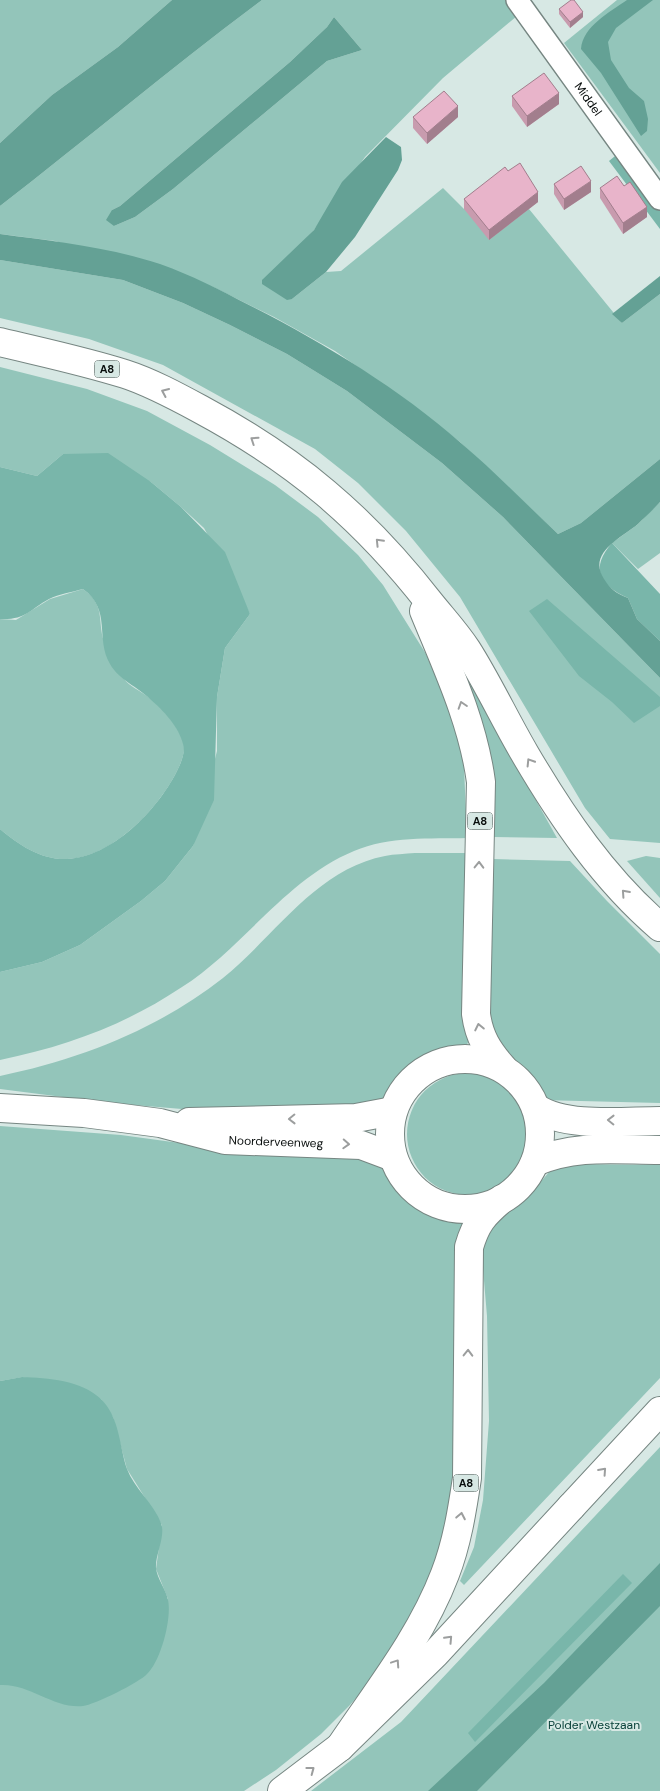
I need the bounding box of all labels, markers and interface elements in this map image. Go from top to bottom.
street label: Middel [571,79,606,119]
road number: A8 [94,360,120,378]
one-way arrow [161,387,170,398]
one-way arrow [250,437,260,446]
one-way arrow [376,539,385,548]
one-way arrow [458,701,468,710]
one-way arrow [527,759,536,768]
road number: A8 [468,812,492,829]
one-way arrow [474,861,484,868]
one-way arrow [622,890,631,899]
one-way arrow [474,1023,485,1032]
one-way arrow [288,1114,296,1124]
one-way arrow [607,1115,615,1126]
street label: Noorderveenweg [228,1132,324,1152]
one-way arrow [343,1139,351,1150]
one-way arrow [463,1349,473,1357]
one-way arrow [598,1468,607,1477]
road number: A8 [454,1475,478,1492]
one-way arrow [456,1511,466,1520]
one-way arrow [443,1635,452,1644]
one-way arrow [390,1659,399,1669]
park label: Polder Westzaan [548,1717,640,1733]
one-way arrow [305,1767,314,1775]

